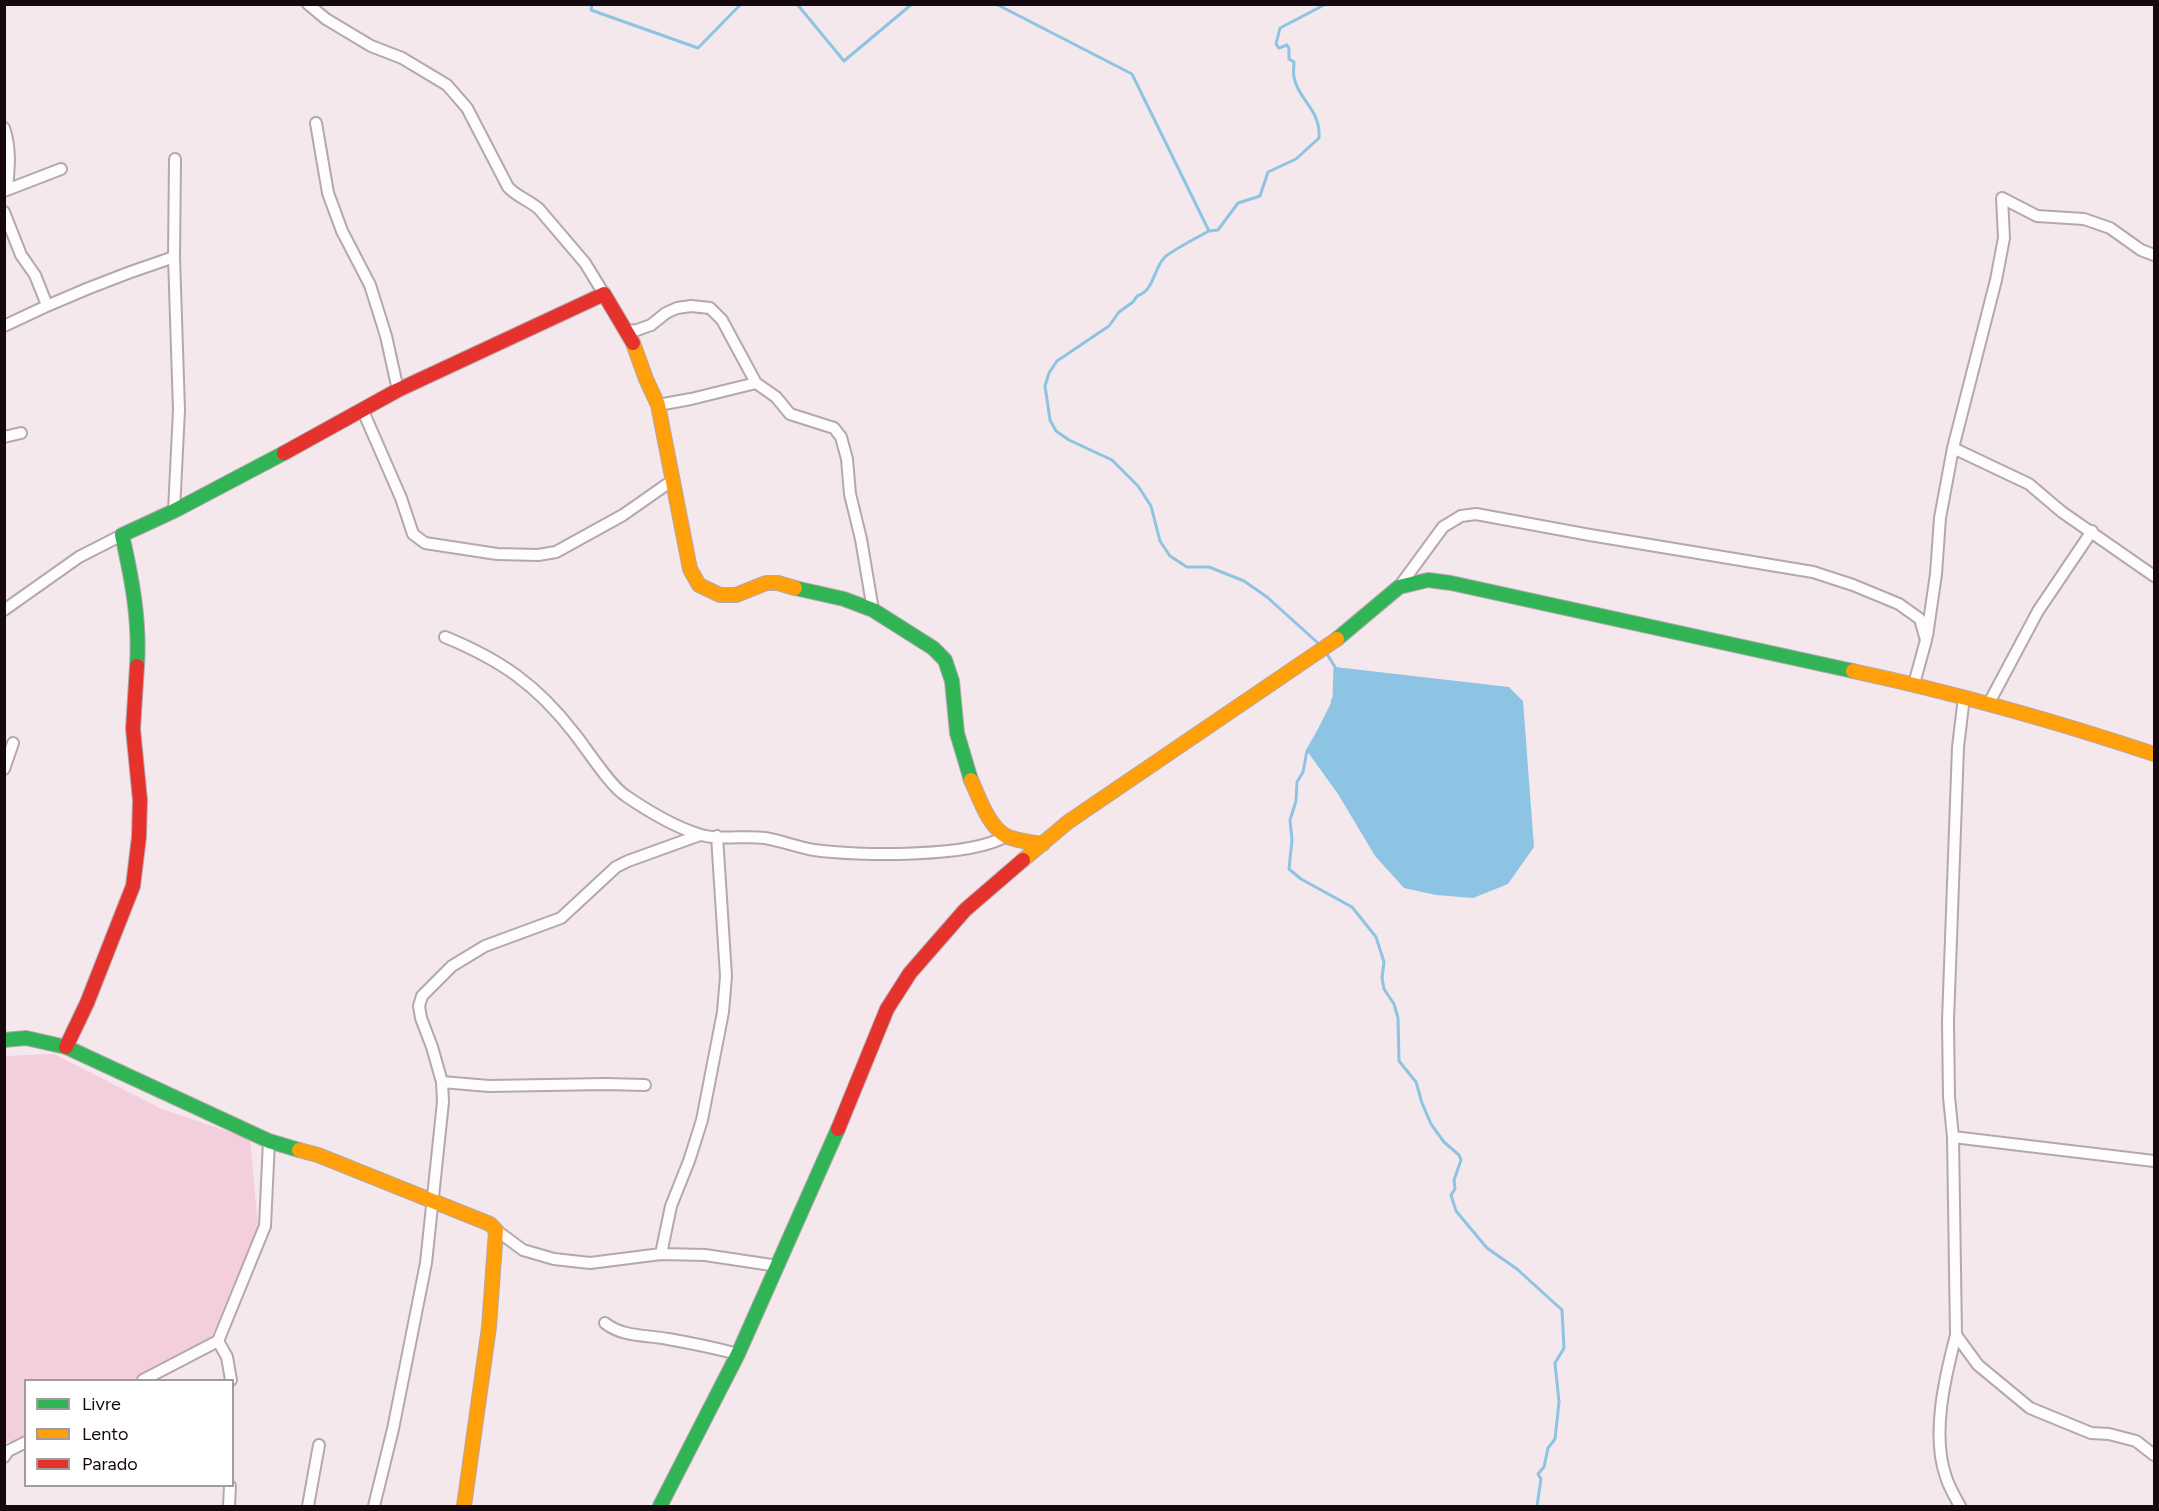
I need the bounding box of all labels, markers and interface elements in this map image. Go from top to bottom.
legend [24,1379,234,1487]
text: Livre [82,1393,121,1415]
text: Lento [82,1423,128,1445]
text: Parado [82,1453,138,1475]

